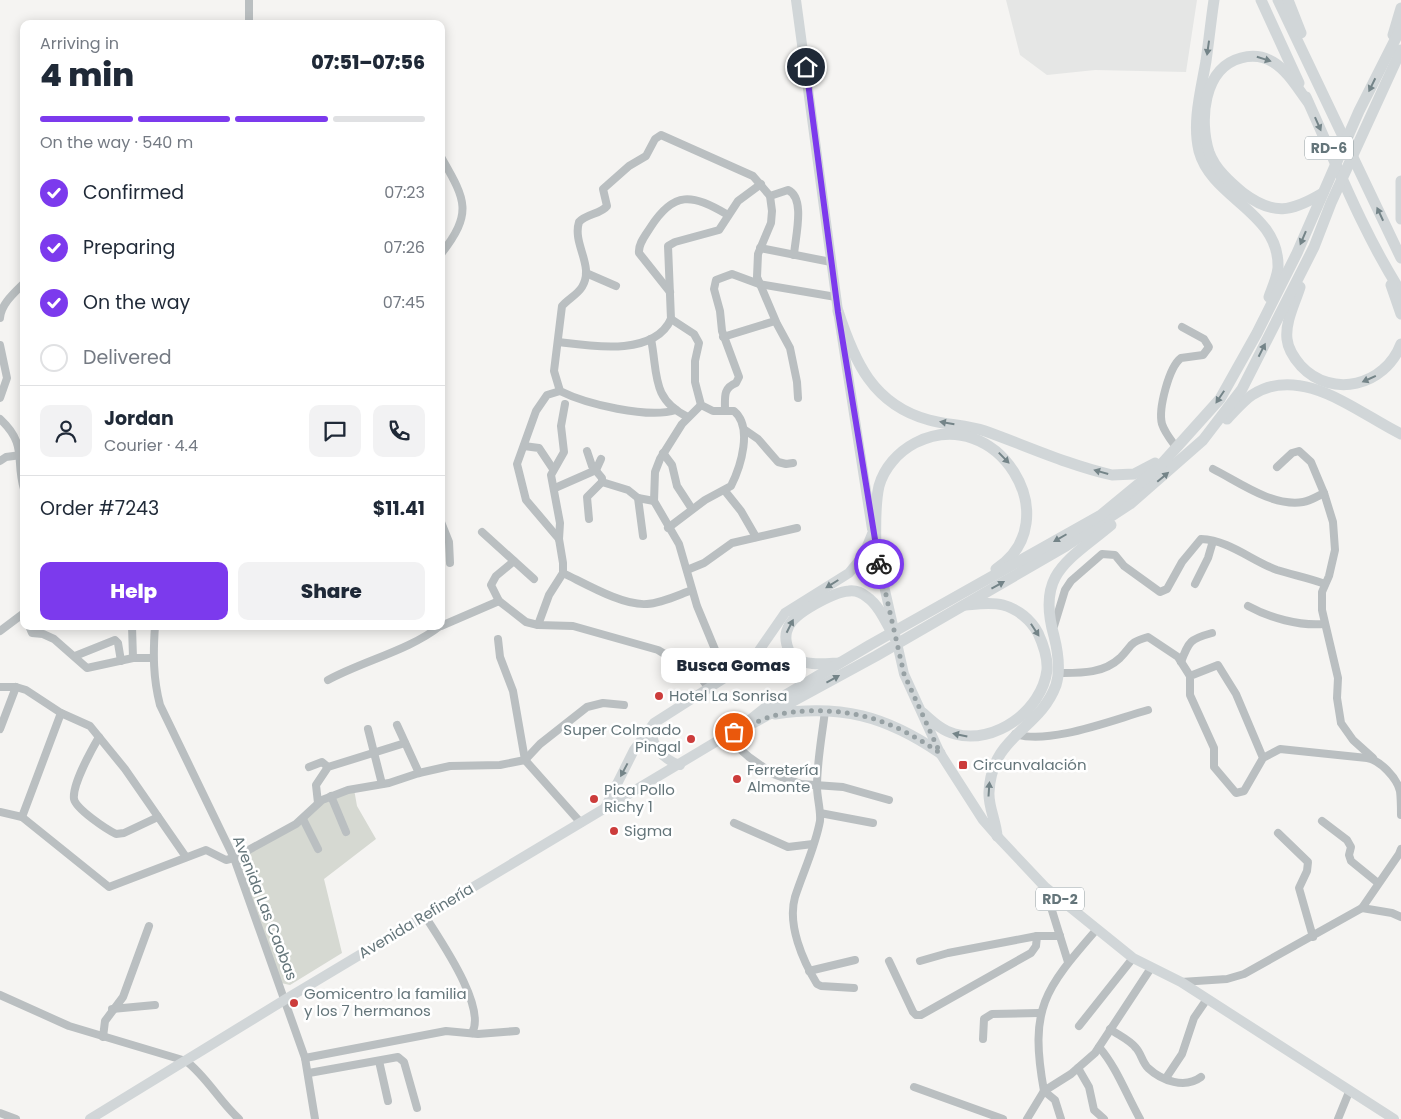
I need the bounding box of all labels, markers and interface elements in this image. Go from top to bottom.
text: Arriving in [40,32,119,55]
one-way arrow [1204,41,1212,57]
pin [785,46,827,88]
text: 07:51–07:56 [311,49,425,76]
text: 4 min [40,52,134,97]
icon: home [792,53,820,81]
one-way arrow [1256,55,1271,63]
one-way arrow [1368,78,1376,92]
one-way arrow [1314,117,1322,131]
text: On the way · 540 m [40,131,193,154]
road number: RD-6 [1305,136,1353,160]
icon: check [40,179,68,207]
text: Confirmed [83,179,184,206]
text: 07:23 [384,181,425,204]
one-way arrow [1376,207,1384,221]
one-way arrow [1299,231,1307,245]
icon: check [40,234,68,262]
text: Preparing [83,234,175,261]
text: 07:26 [383,236,425,259]
icon: check [40,289,68,317]
text: On the way [83,289,190,316]
text: 07:45 [383,291,425,314]
one-way arrow [1258,343,1266,357]
text: Delivered [83,344,172,371]
one-way arrow [1362,375,1376,383]
one-way arrow [1215,391,1225,404]
button: person [40,405,92,457]
text: Jordan [104,405,174,432]
button: chat [309,405,361,457]
button: phone [373,405,425,457]
one-way arrow [938,419,954,427]
text: Courier · 4.4 [104,434,198,457]
one-way arrow [998,452,1010,464]
one-way arrow [1094,468,1109,476]
one-way arrow [1156,471,1169,482]
text: Order #7243 [40,495,159,522]
text: $11.41 [373,495,425,522]
one-way arrow [1054,534,1067,543]
courier [854,539,904,589]
icon: bike [865,550,893,578]
button: Help [40,562,228,620]
button: Share [238,562,425,620]
one-way arrow [825,579,838,588]
one-way arrow [991,581,1005,589]
one-way arrow [786,619,794,634]
one-way arrow [1031,623,1040,636]
callout: Busca Gomas [662,647,806,682]
text: Busca Gomas [677,654,790,677]
one-way arrow [826,675,841,683]
place label: Hotel La Sonrisa [669,685,787,706]
marker: Hotel La Sonrisa [653,690,665,702]
pin [713,711,755,753]
icon: bag [720,718,748,746]
place label: Super Colmado Pingal [563,719,681,757]
one-way arrow [953,731,968,739]
marker: Super Colmado Pingal [685,733,697,745]
place label: Circunvalación [973,754,1087,775]
place label: Ferretería Almonte [747,759,819,797]
marker: Circunvalación [957,759,969,771]
one-way arrow [620,762,628,777]
marker: Ferretería Almonte [731,773,743,785]
place label: Pica Pollo Richy 1 [604,779,675,817]
one-way arrow [986,780,994,796]
marker: Pica Pollo Richy 1 [588,793,600,805]
place label: Sigma [624,820,672,841]
marker: Sigma [608,825,620,837]
street label: Avenida Las Caobas [228,833,303,983]
street label: Avenida Refinería [354,878,477,963]
road number: RD-2 [1036,888,1084,911]
place label: Gomicentro la familia y los 7 hermanos [304,983,467,1021]
marker: Gomicentro la familia y los 7 hermanos [288,997,300,1009]

